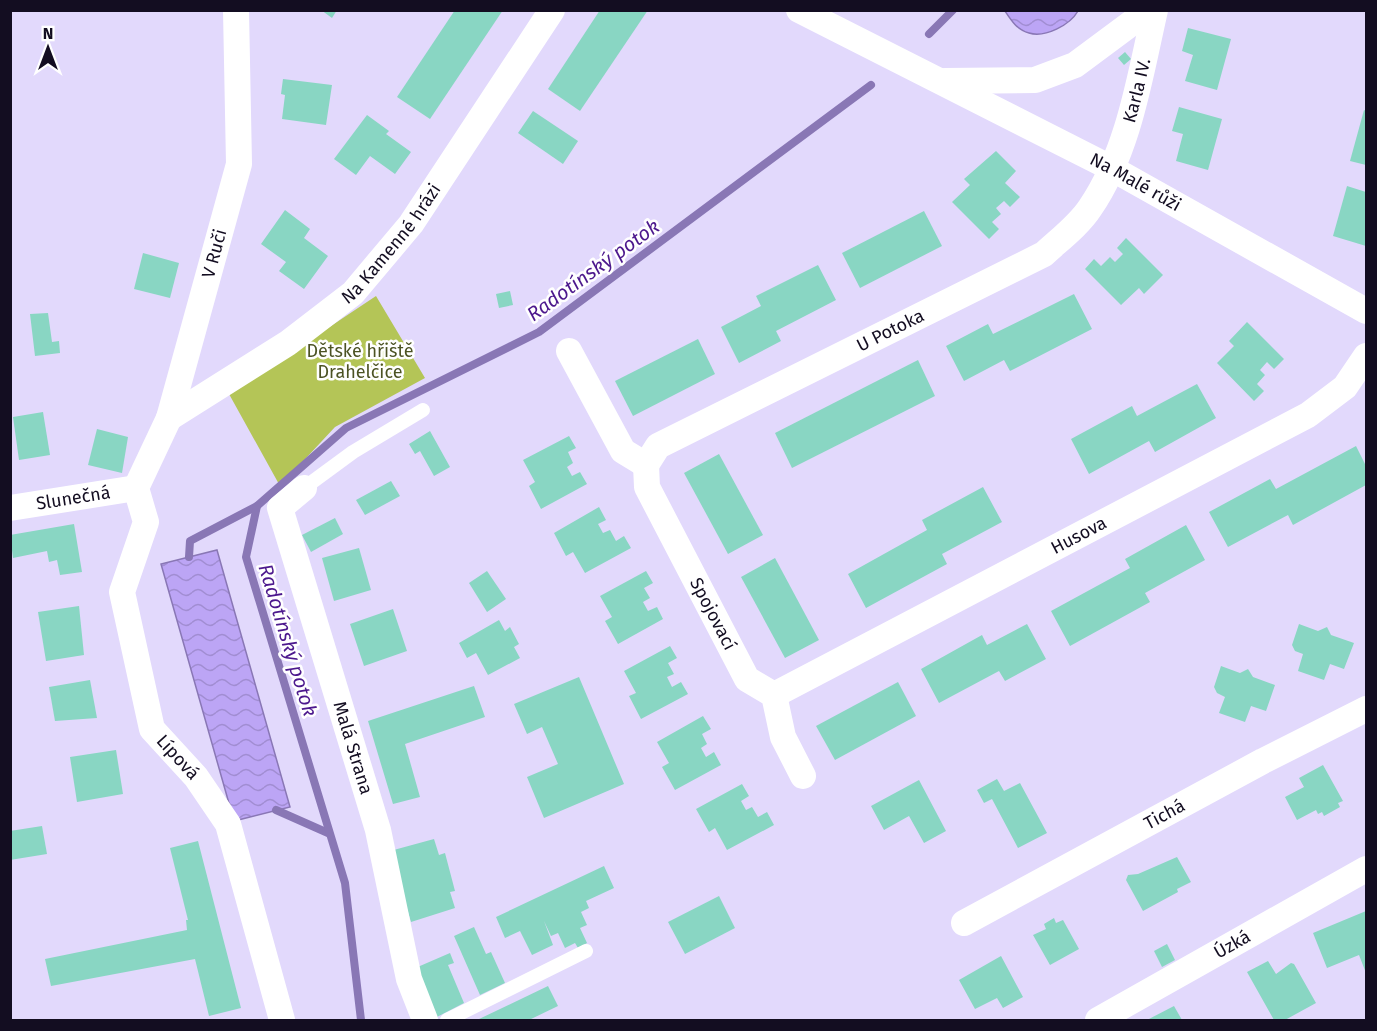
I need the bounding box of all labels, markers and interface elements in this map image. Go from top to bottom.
north arrow [18,18,78,78]
text: N [43,24,53,43]
street label: Karla IV. [1118,56,1155,125]
street label: Na Malé růži [1086,148,1185,216]
street label: Na Kamenné hrázi [337,179,446,309]
water label: Radotínský potok [522,214,664,326]
street label: V Ruči [197,227,232,280]
street label: U Potoka [853,304,928,356]
park label: Dětské hřiště Drahelčice [307,340,413,383]
street label: Slunečná [34,481,112,515]
street label: Husova [1047,512,1110,559]
water label: Radotínský potok [253,561,323,719]
street label: Spojovací [685,574,741,654]
street label: Malá Strana [328,699,378,797]
street label: Lípová [152,730,204,784]
street label: Tichá [1140,794,1189,834]
street label: Úzká [1210,925,1254,963]

